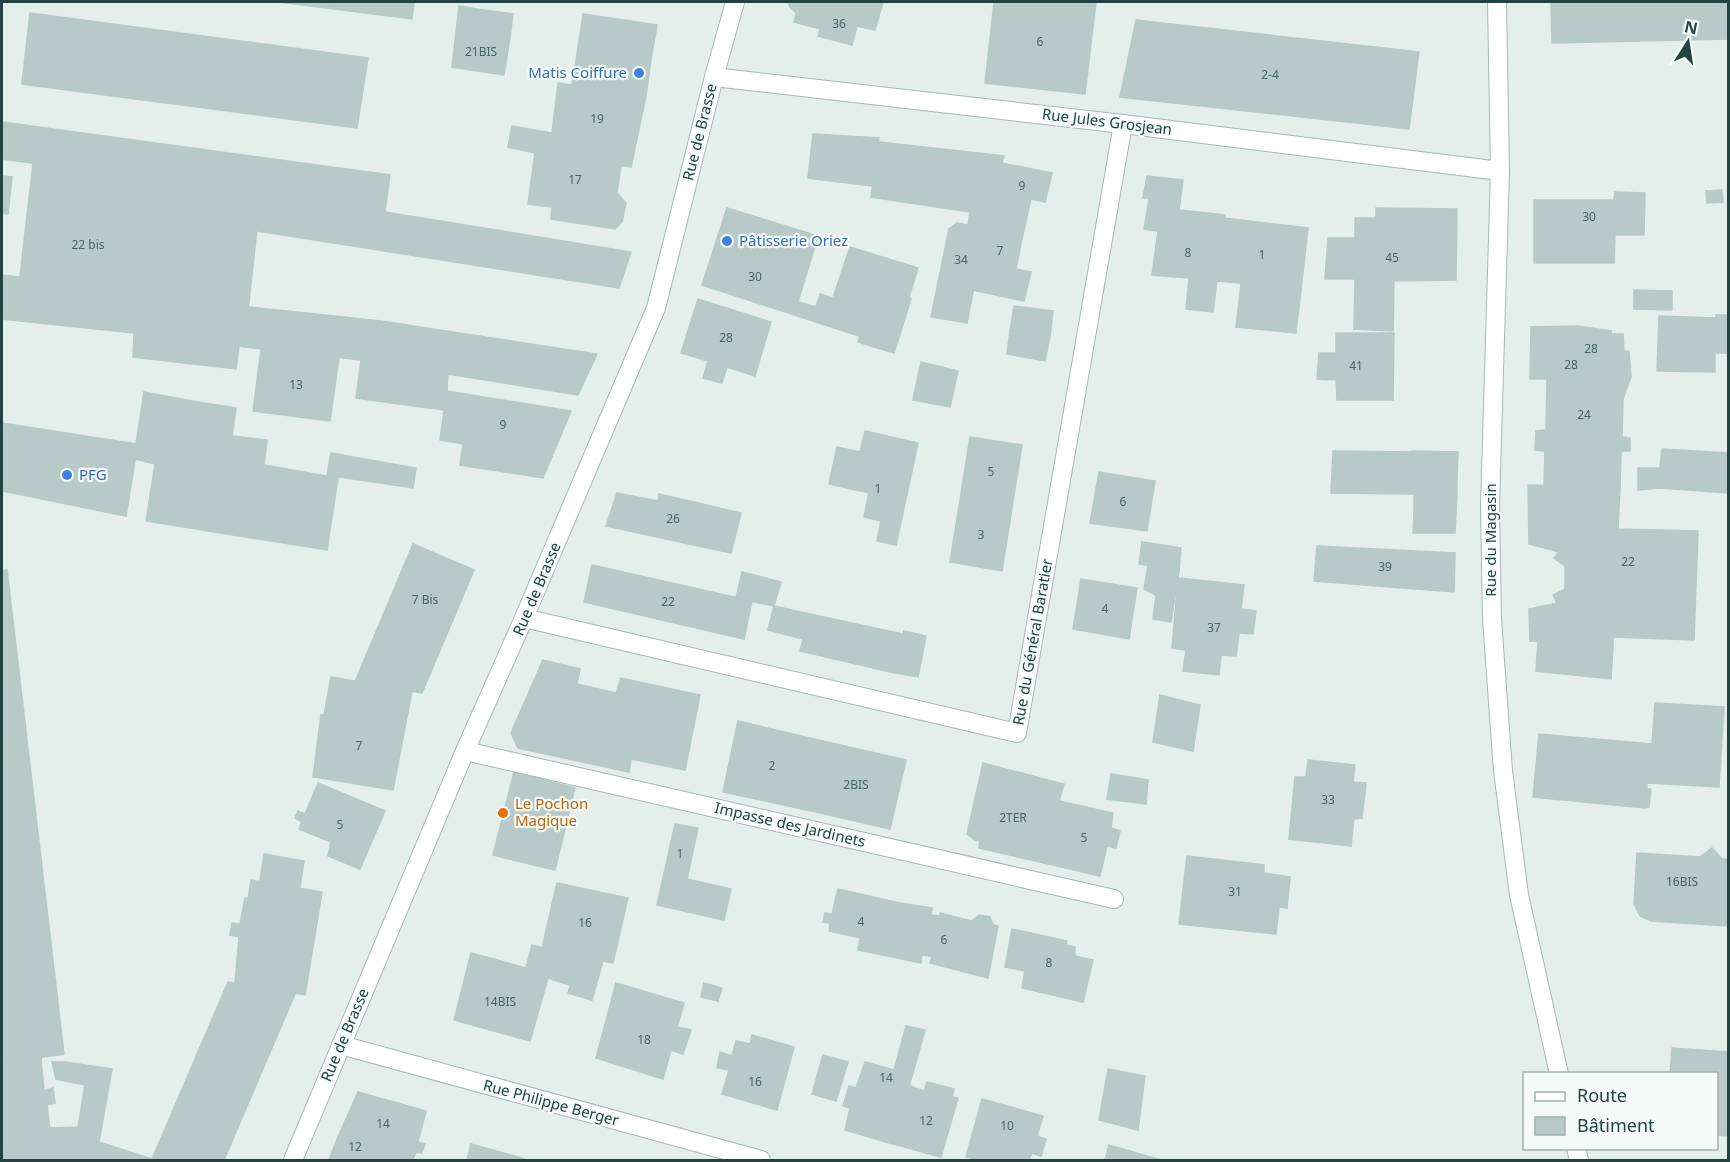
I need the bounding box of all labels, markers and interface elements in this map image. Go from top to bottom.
north arrow [1658,12,1718,72]
house number: 36 [832,15,846,32]
text: N [1682,15,1700,39]
house number: 6 [1037,33,1044,50]
house number: 21BIS [465,43,498,60]
place label: Matis Coiffure [528,62,627,82]
marker: Matis Coiffure [632,66,646,80]
house number: 2-4 [1261,66,1279,83]
street label: Rue de Brasse [677,81,721,182]
street label: Rue Jules Grosjean [1041,103,1173,139]
house number: 19 [590,110,604,127]
house number: 17 [568,171,582,188]
house number: 9 [1019,177,1026,194]
house number: 30 [1582,208,1596,225]
place label: Pâtisserie Oriez [739,230,848,250]
marker: Pâtisserie Oriez [720,234,734,248]
house number: 22 bis [71,236,105,253]
house number: 7 [997,242,1004,259]
house number: 8 [1185,244,1192,261]
house number: 1 [1259,246,1265,263]
house number: 45 [1385,249,1399,266]
house number: 34 [954,251,968,268]
house number: 30 [748,268,762,285]
house number: 28 [719,329,733,346]
house number: 28 [1584,340,1598,357]
house number: 28 [1564,356,1578,373]
house number: 41 [1349,357,1363,374]
house number: 13 [289,376,303,393]
house number: 24 [1577,406,1591,423]
house number: 9 [500,416,507,433]
house number: 5 [988,463,995,480]
place label: PFG [79,464,107,484]
marker: PFG [60,468,74,482]
house number: 1 [875,480,881,497]
street label: Rue du Magasin [1480,483,1500,597]
house number: 6 [1120,493,1127,510]
house number: 26 [666,510,680,527]
house number: 3 [978,526,985,543]
street label: Rue de Brasse [507,539,565,638]
house number: 22 [1621,553,1635,570]
street label: Rue du Général Baratier [1007,557,1057,727]
house number: 39 [1378,558,1392,575]
house number: 7 Bis [412,591,439,608]
house number: 22 [661,593,675,610]
house number: 4 [1102,600,1109,617]
house number: 37 [1207,619,1221,636]
house number: 7 [356,737,363,754]
house number: 2 [769,757,776,774]
house number: 2BIS [843,776,869,793]
house number: 33 [1321,791,1335,808]
place label: Le Pochon Magique [515,793,588,830]
street label: Impasse des Jardinets [713,797,868,851]
marker: Le Pochon Magique [496,806,510,820]
house number: 2TER [999,809,1027,826]
house number: 5 [337,816,344,833]
house number: 5 [1081,829,1088,846]
house number: 1 [677,845,683,862]
house number: 16BIS [1666,873,1699,890]
house number: 31 [1228,883,1242,900]
house number: 4 [858,913,865,930]
house number: 16 [578,914,592,931]
house number: 6 [941,931,948,948]
house number: 8 [1046,954,1053,971]
street label: Rue de Brasse [315,985,373,1084]
house number: 14BIS [484,993,517,1010]
house number: 18 [637,1031,651,1048]
house number: 14 [879,1069,893,1086]
legend [1523,1072,1718,1150]
house number: 16 [748,1073,762,1090]
street label: Rue Philippe Berger [481,1074,621,1130]
text: Route [1577,1083,1627,1107]
house number: 12 [919,1112,933,1129]
text: Bâtiment [1577,1113,1655,1137]
house number: 14 [376,1115,390,1132]
house number: 10 [1000,1117,1014,1134]
house number: 12 [348,1138,362,1155]

